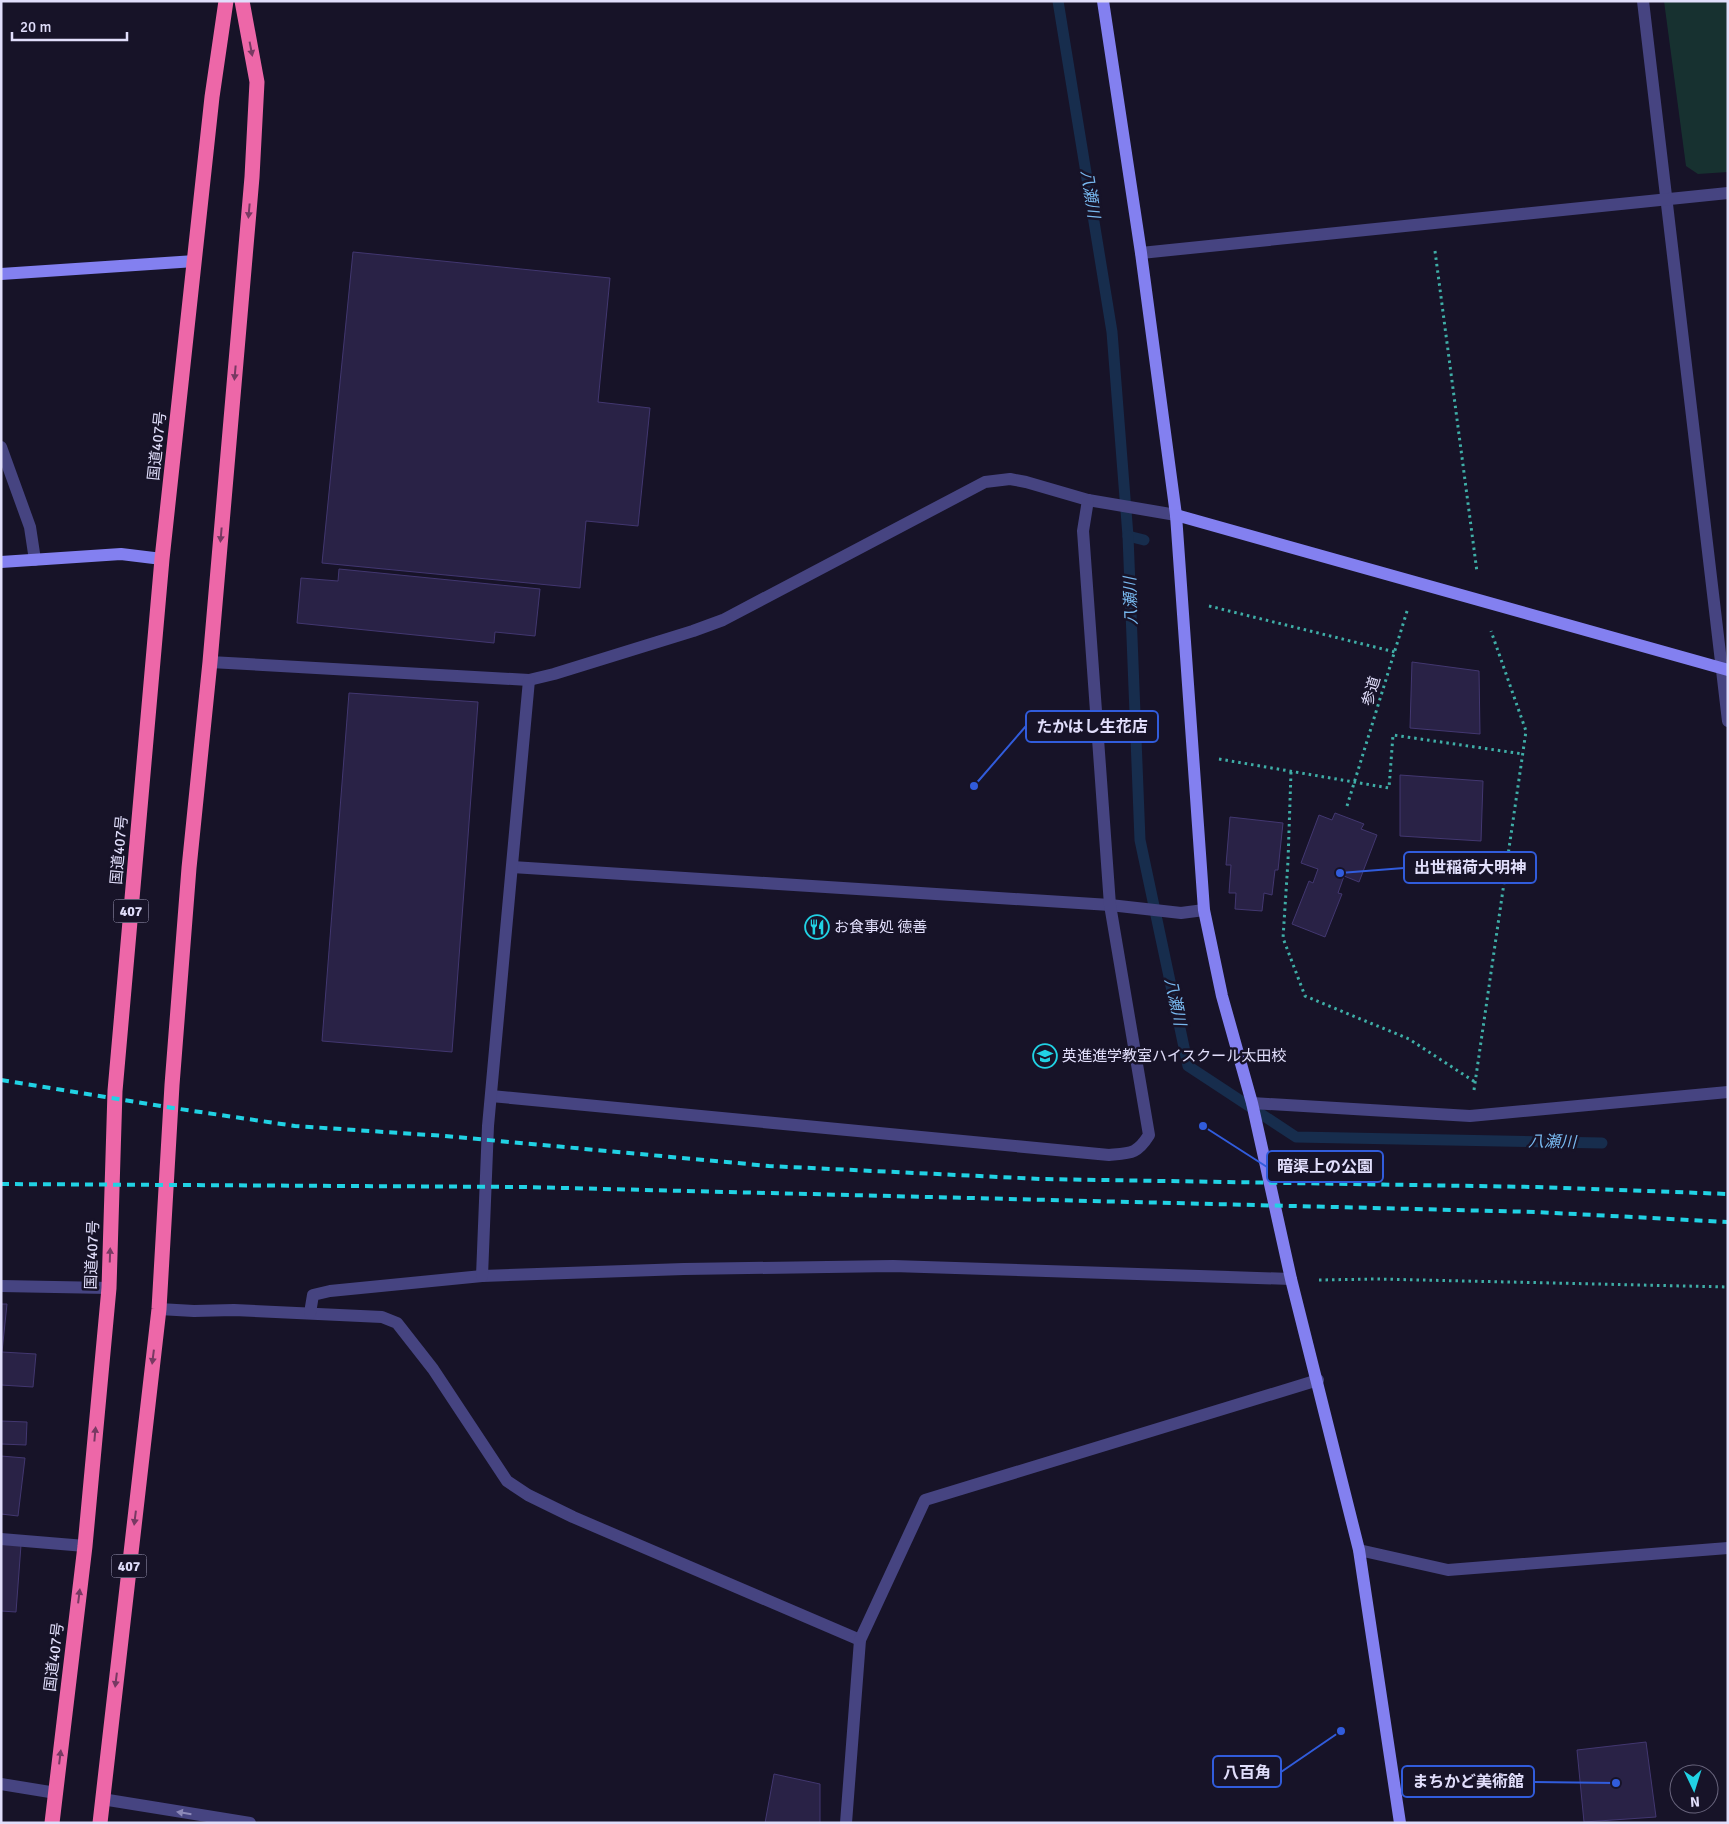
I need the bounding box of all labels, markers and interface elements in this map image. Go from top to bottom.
scale bar [12,10,128,42]
text: 20 m [20,18,51,36]
one-way arrow [247,42,255,57]
water label: 八瀬川 [1076,169,1104,221]
one-way arrow [245,203,253,219]
one-way arrow [231,365,239,381]
street label: 国道407号 [144,411,170,481]
one-way arrow [217,527,225,543]
water label: 八瀬川 [1120,575,1142,625]
street label: 参道 [1358,674,1384,708]
callout: たかはし生花店 [1026,711,1158,742]
text: たかはし生花店 [1036,717,1148,737]
street label: 国道407号 [107,815,131,885]
callout: 出世稲荷大明神 [1404,852,1536,883]
text: 出世稲荷大明神 [1414,858,1526,878]
road number: 407 [114,899,148,922]
restaurant icon: お食事処 徳善 [804,914,830,940]
place label: お食事処 徳善 [834,918,927,936]
water label: 八瀬川 [1160,976,1190,1030]
school or university icon: 英進進学教室ハイスクール太田校 [1032,1043,1058,1069]
place label: 英進進学教室ハイスクール太田校 [1062,1047,1286,1065]
water label: 八瀬川 [1528,1132,1578,1152]
callout: 暗渠上の公園 [1267,1151,1383,1182]
text: 暗渠上の公園 [1277,1157,1373,1177]
street label: 国道407号 [82,1220,102,1290]
one-way arrow [106,1246,114,1262]
one-way arrow [149,1349,157,1365]
one-way arrow [91,1426,99,1442]
one-way arrow [131,1511,139,1527]
road number: 407 [112,1554,146,1578]
one-way arrow [75,1587,83,1603]
street label: 国道407号 [41,1622,67,1692]
one-way arrow [112,1672,120,1688]
one-way arrow [56,1749,64,1765]
callout: 八百角 [1213,1756,1281,1787]
text: 八百角 [1223,1763,1271,1783]
north arrow [1669,1764,1719,1814]
callout: まちかど美術館 [1402,1766,1534,1797]
text: まちかど美術館 [1412,1772,1524,1792]
text: N [1689,1793,1700,1810]
one-way arrow [176,1808,192,1816]

